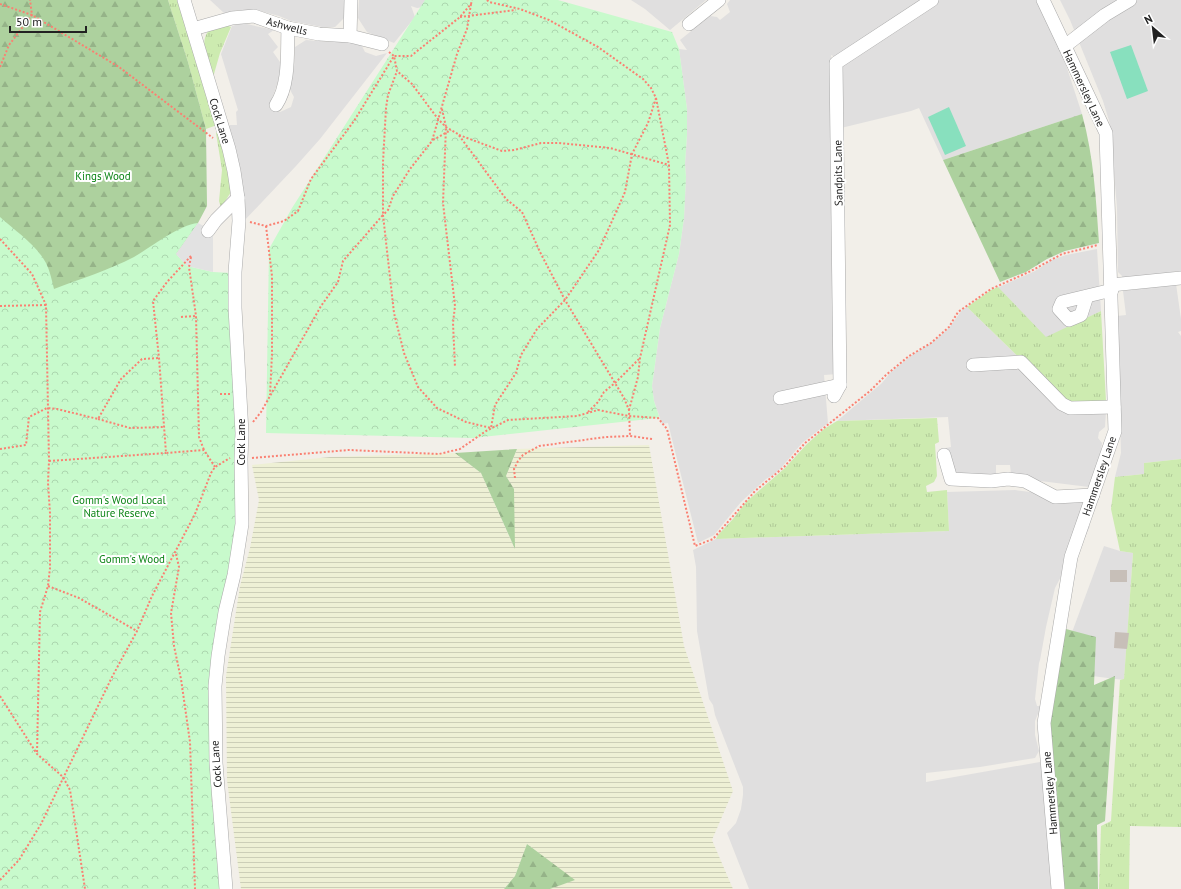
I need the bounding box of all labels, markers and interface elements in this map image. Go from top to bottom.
scale bar [10,8,86,34]
north arrow [1133,8,1173,48]
text: N [1142,11,1155,27]
text: 50 m [16,14,42,29]
street label: Ashwells [265,14,309,38]
street label: Hammersley Lane [1060,47,1108,129]
street label: Cock Lane [206,96,234,146]
street label: Sandpits Lane [830,139,846,206]
park label: Kings Wood [75,169,131,183]
street label: Cock Lane [234,418,248,466]
street label: Hammersley Lane [1079,434,1119,518]
park label: Gomm's Wood Local Nature Reserve [72,493,166,520]
park label: Gomm's Wood [99,552,165,566]
street label: Cock Lane [207,740,225,788]
street label: Hammersley Lane [1039,750,1061,835]

